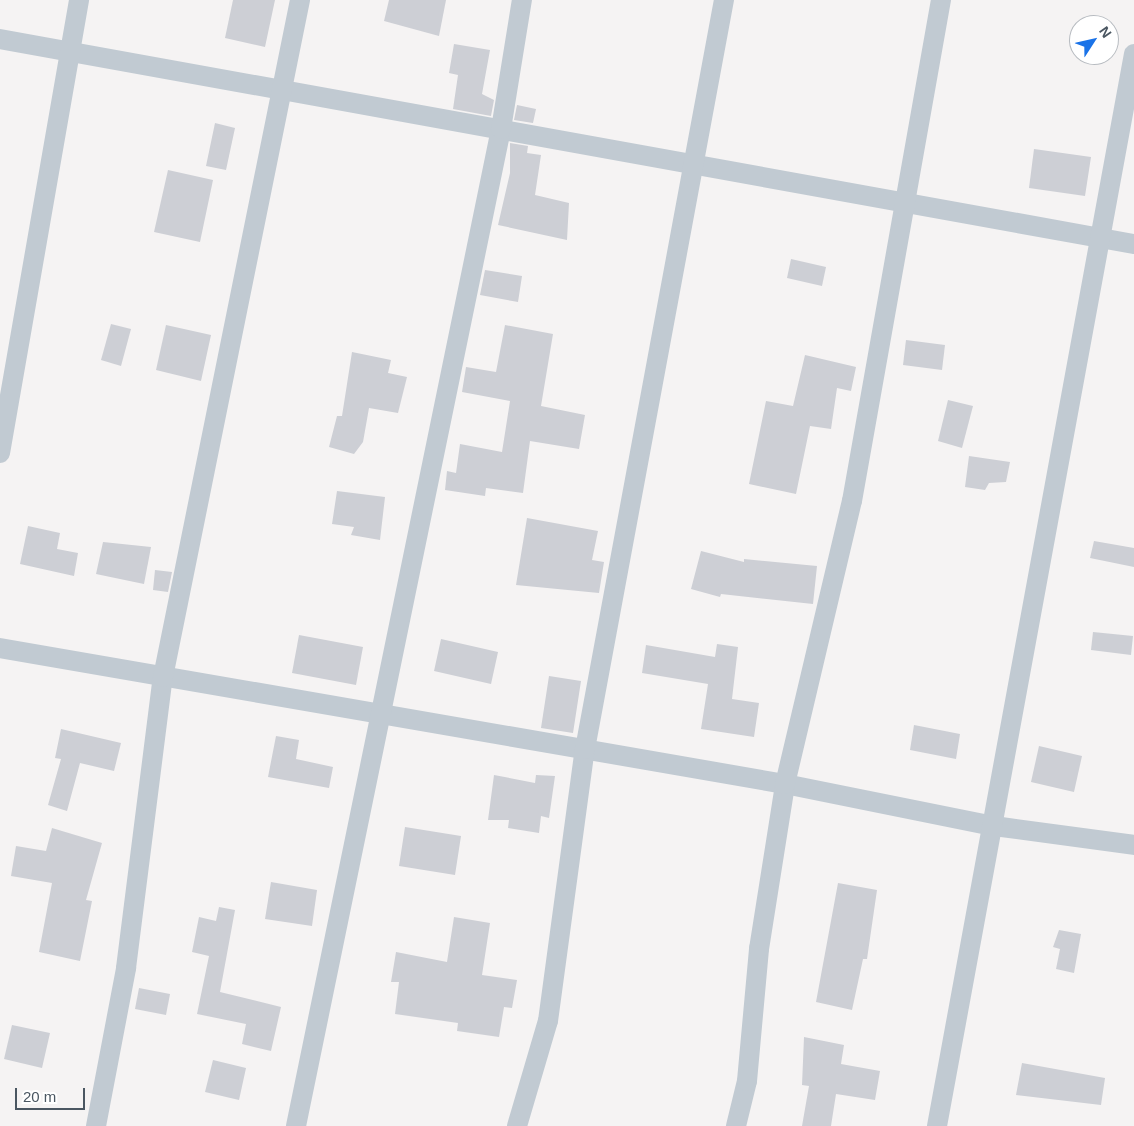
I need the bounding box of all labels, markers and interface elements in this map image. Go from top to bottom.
north arrow [1069,15,1119,65]
text: N [1096,23,1115,41]
scale bar [18,1078,88,1110]
text: 20 m [23,1088,56,1105]

